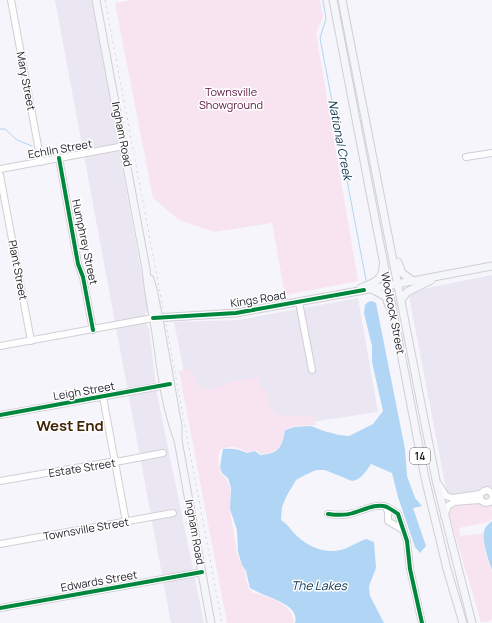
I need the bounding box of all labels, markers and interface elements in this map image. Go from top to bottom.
street label: Mary Street [13,50,40,112]
park label: Townsville Showground [199,84,263,112]
water label: National Creek [324,98,357,183]
street label: Ingham Road [109,100,136,168]
street label: Echlin Street [27,135,93,162]
street label: Humphrey Street [69,198,102,286]
street label: Plant Street [5,239,32,301]
street label: Woolcock Street [378,270,409,355]
street label: Kings Road [229,287,287,310]
street label: Leigh Street [52,378,116,403]
district label: West End [36,415,104,436]
road number: 14 [410,448,430,464]
street label: Estate Street [47,455,117,480]
street label: Ingham Road [182,498,209,566]
street label: Townsville Street [42,514,130,543]
street label: Edwards Street [59,566,138,595]
water label: The Lakes [291,577,349,594]

